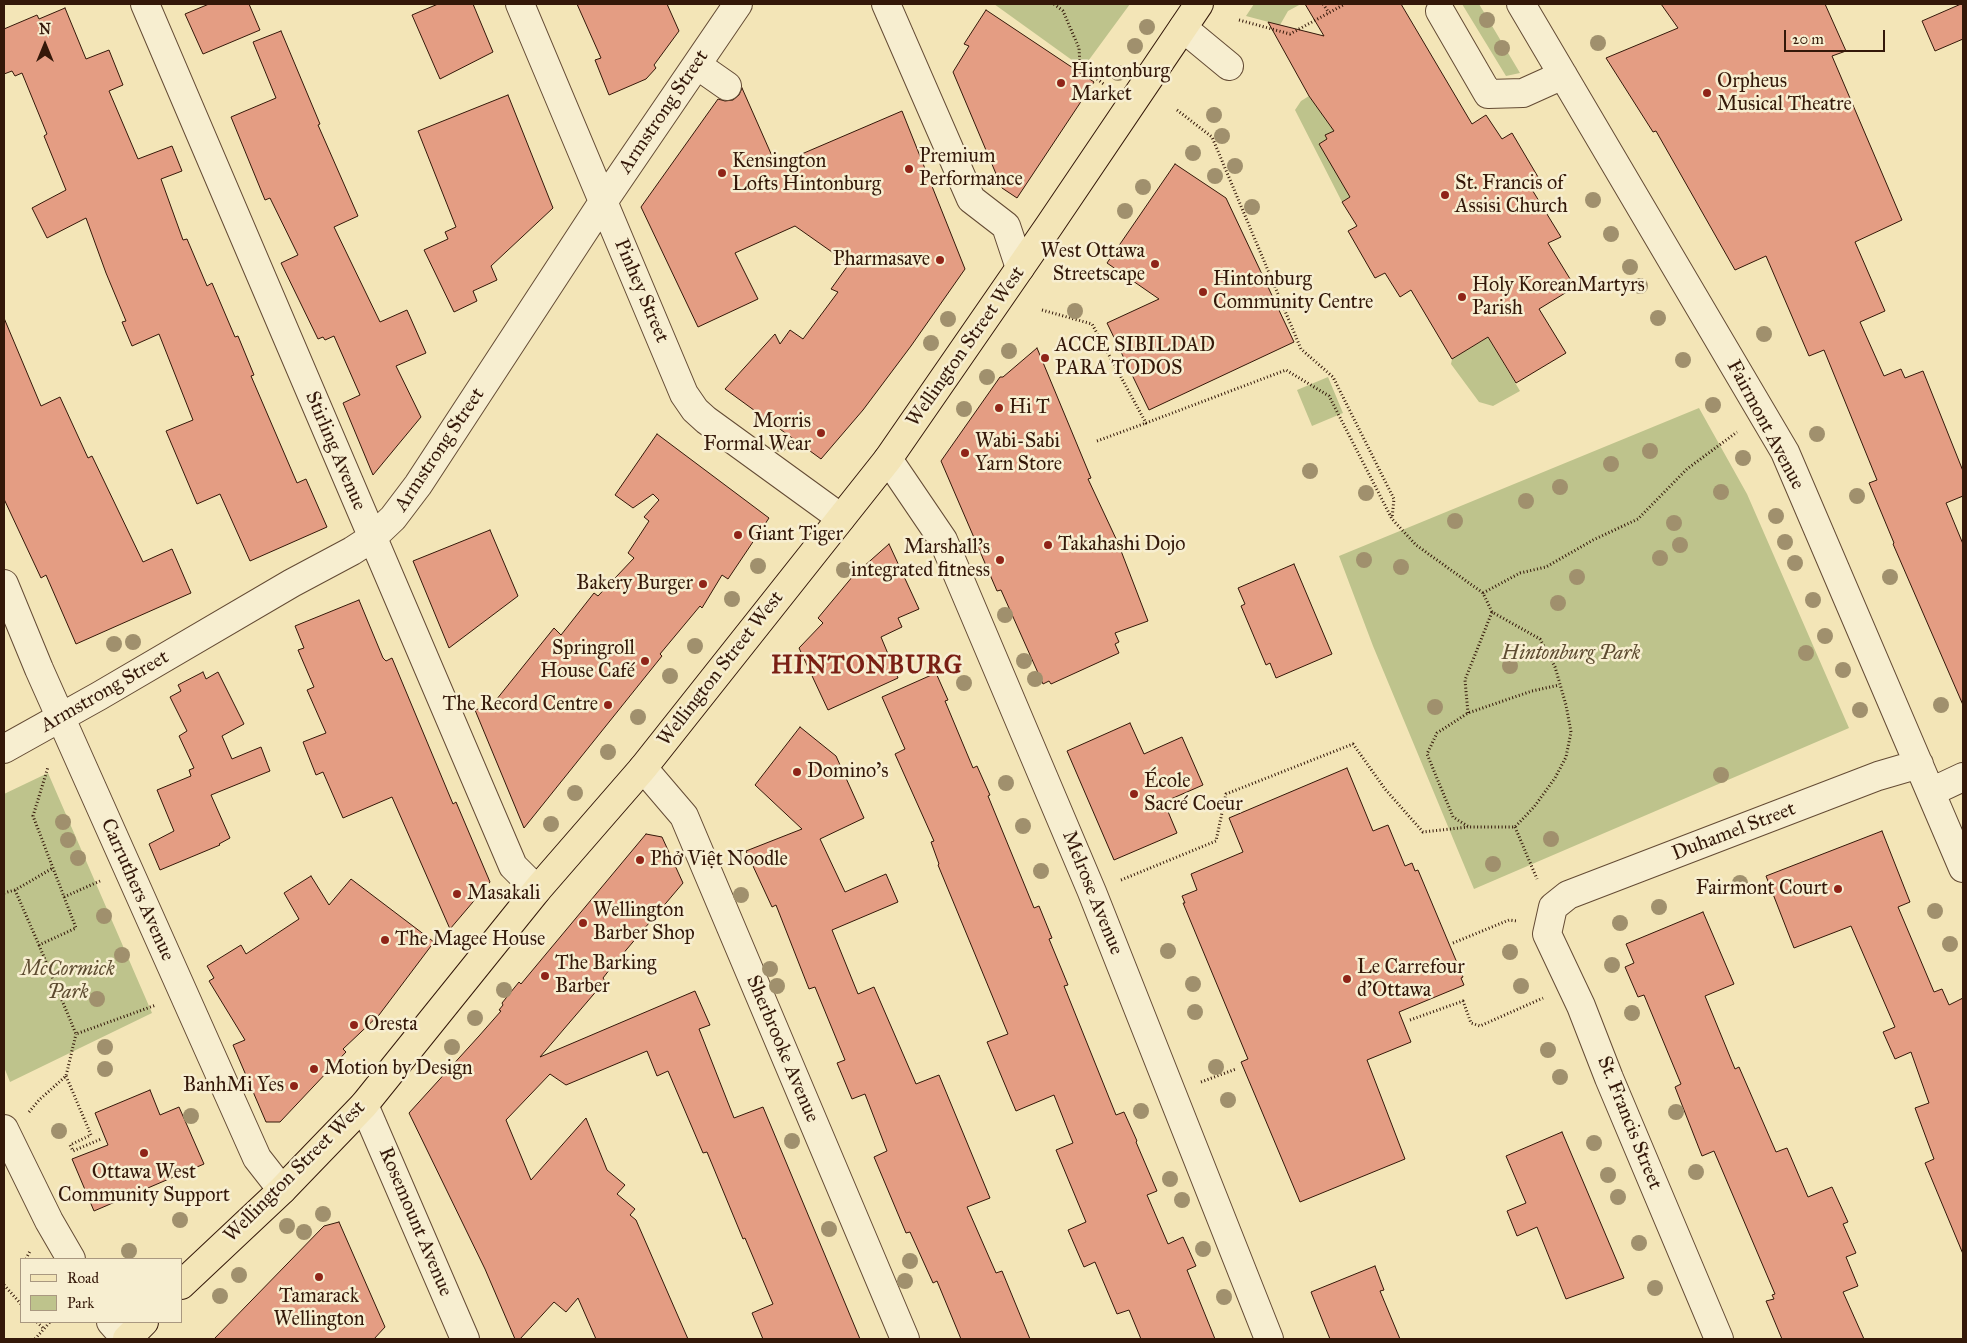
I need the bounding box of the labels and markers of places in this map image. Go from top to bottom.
place label: Hintonburg Market [1071,60,1170,107]
place label: Orpheus Musical Theatre [1717,70,1852,117]
marker: Hintonburg Market [1055,77,1067,89]
marker: Orpheus Musical Theatre [1701,87,1713,99]
place label: Premium Performance [919,145,1023,192]
place label: Kensington Lofts Hintonburg [732,150,881,197]
marker: Premium Performance [903,163,915,175]
marker: Kensington Lofts Hintonburg [716,167,728,179]
place label: St. Francis of Assisi Church [1455,172,1568,219]
marker: St. Francis of Assisi Church [1439,189,1451,201]
place label: West Ottawa Streetscape [1041,240,1145,287]
place label: Pharmasave [833,248,930,272]
marker: Pharmasave [934,254,946,266]
marker: West Ottawa Streetscape [1149,258,1161,270]
place label: Hintonburg Community Centre [1213,268,1373,315]
place label: Holy KoreanMartyrs Parish [1472,274,1645,321]
marker: Hintonburg Community Centre [1197,286,1209,298]
marker: Holy KoreanMartyrs Parish [1456,291,1468,303]
place label: ACCE SIBILDAD PARA TODOS [1055,334,1215,381]
marker: ACCE SIBILDAD PARA TODOS [1039,352,1051,364]
place label: Hi T [1009,396,1050,420]
marker: Hi T [993,402,1005,414]
place label: Morris Formal Wear [703,410,811,457]
marker: Morris Formal Wear [815,427,827,439]
place label: Wabi-Sabi Yarn Store [975,430,1062,477]
marker: Wabi-Sabi Yarn Store [959,447,971,459]
place label: Giant Tiger [748,523,843,547]
marker: Giant Tiger [732,529,744,541]
place label: Takahashi Dojo [1058,533,1186,557]
place label: Marshall's integrated fitness [851,536,990,583]
marker: Takahashi Dojo [1042,539,1054,551]
marker: Marshall's integrated fitness [994,554,1006,566]
place label: Bakery Burger [576,572,693,596]
marker: Bakery Burger [697,578,709,590]
place label: Springroll House Café [540,637,635,684]
marker: Springroll House Café [639,655,651,667]
place label: The Record Centre [442,693,598,717]
marker: The Record Centre [602,699,614,711]
place label: Domino's [807,760,888,784]
marker: Domino's [791,766,803,778]
place label: École Sacré Coeur [1144,770,1243,817]
marker: École Sacré Coeur [1128,788,1140,800]
place label: Phở Việt Noodle [650,848,788,872]
marker: Phở Việt Noodle [634,854,646,866]
place label: Fairmont Court [1696,877,1828,901]
place label: Masakali [467,882,540,906]
marker: Fairmont Court [1832,883,1844,895]
marker: Masakali [451,888,463,900]
place label: Wellington Barber Shop [593,899,695,946]
marker: Wellington Barber Shop [577,917,589,929]
place label: The Magee House [395,928,545,952]
marker: The Magee House [379,934,391,946]
place label: The Barking Barber [555,952,656,999]
place label: Le Carrefour d'Ottawa [1357,956,1465,1003]
marker: The Barking Barber [539,970,551,982]
marker: Le Carrefour d'Ottawa [1341,973,1353,985]
place label: Oresta [364,1013,418,1037]
marker: Oresta [348,1019,360,1031]
place label: Motion by Design [324,1057,473,1081]
marker: Motion by Design [308,1063,320,1075]
place label: BanhMi Yes [183,1074,284,1098]
marker: BanhMi Yes [288,1080,300,1092]
marker: Ottawa West Community Support [138,1147,150,1159]
place label: Ottawa West Community Support [58,1161,230,1208]
marker: Tamarack Wellington [313,1271,325,1283]
place label: Tamarack Wellington [273,1285,365,1332]

